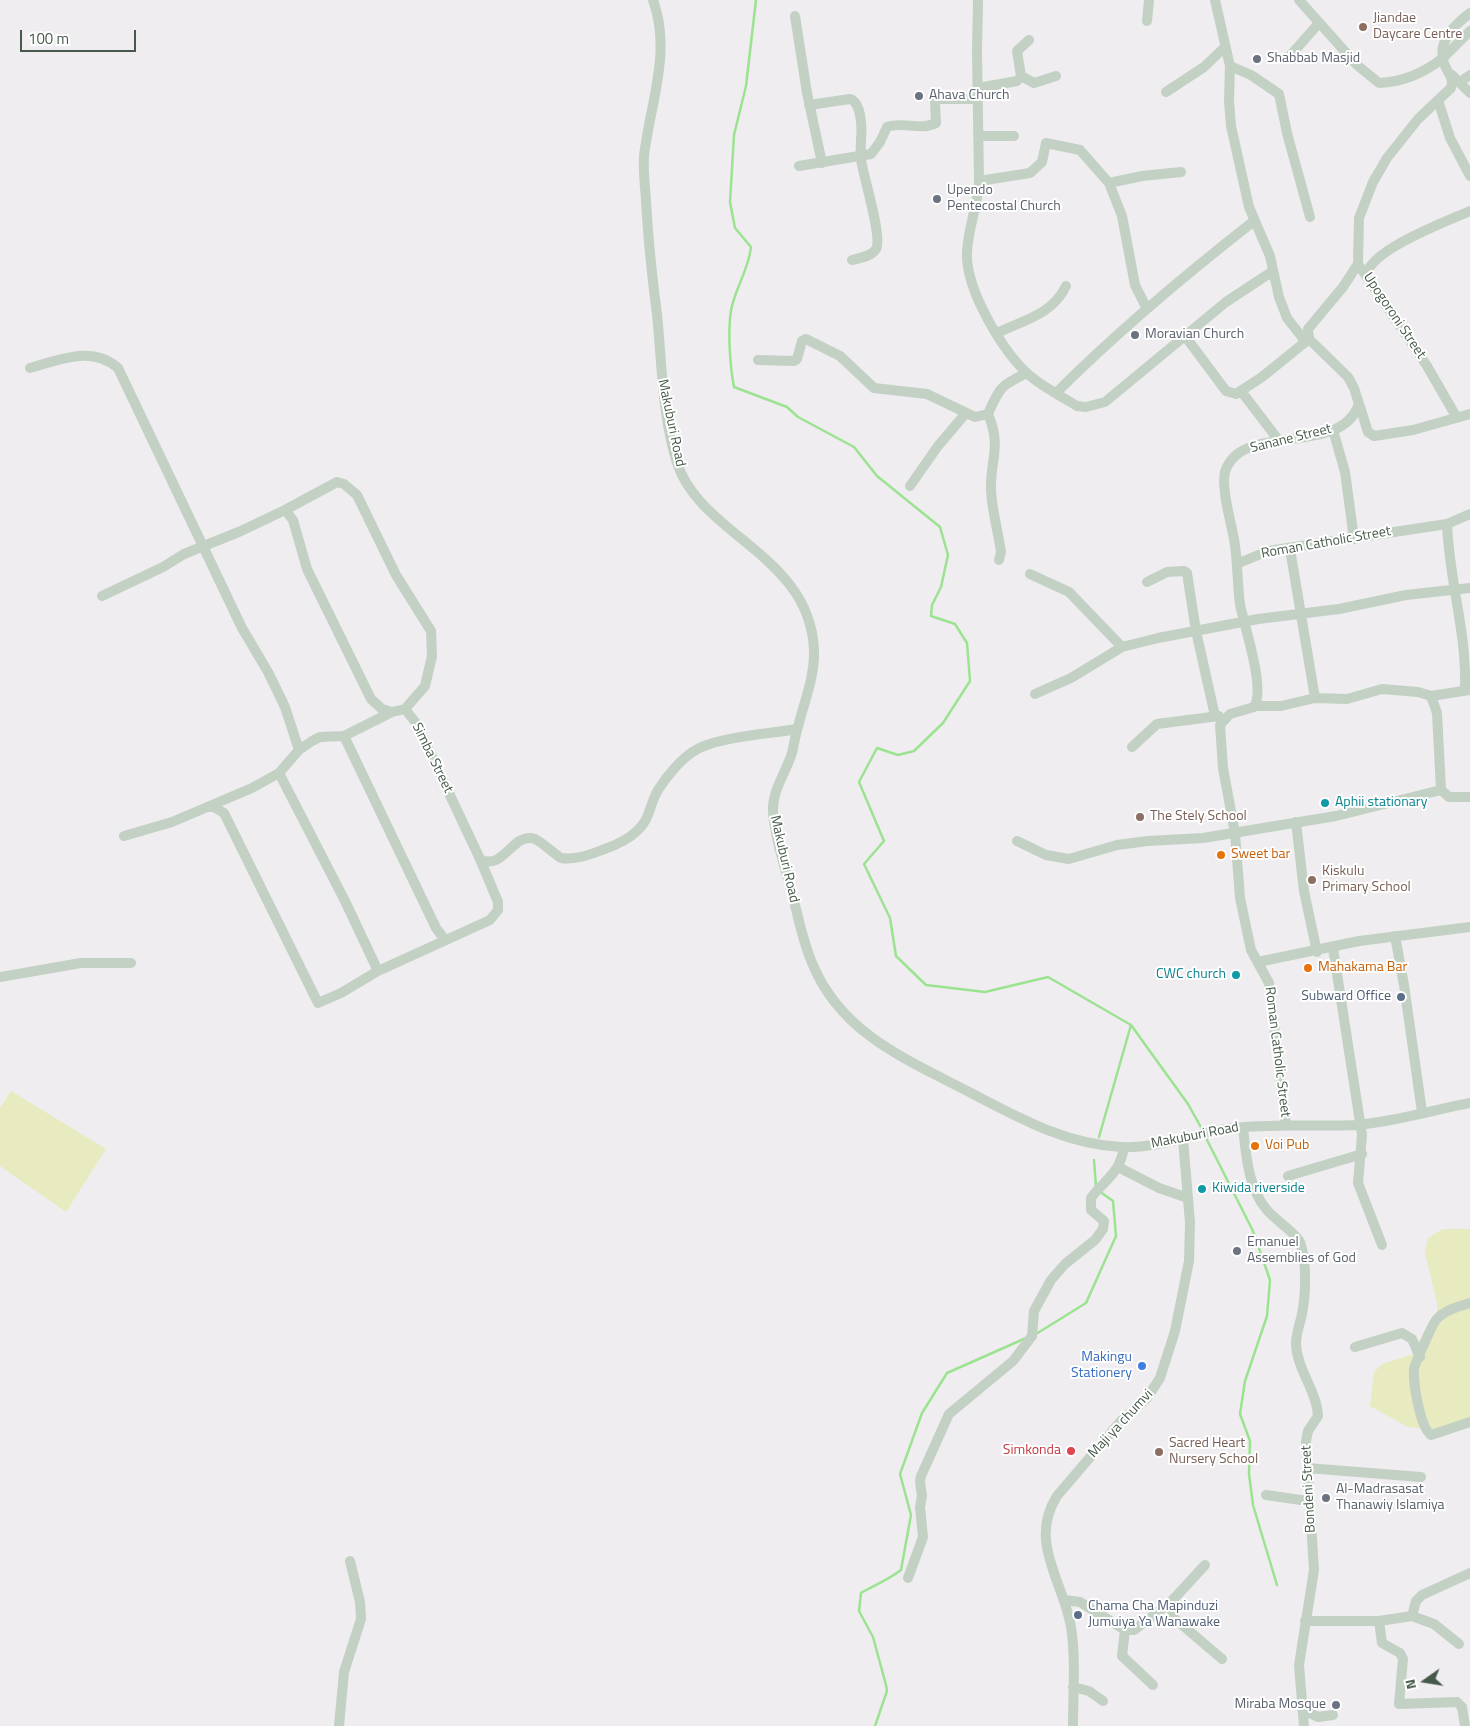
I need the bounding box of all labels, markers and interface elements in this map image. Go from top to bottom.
place label: Jiandae Daycare Centre [1373,11,1462,44]
scale bar [22,20,139,52]
marker: Jiandae Daycare Centre [1357,21,1369,33]
text: 100 m [28,27,69,50]
place label: Shabbab Masjid [1267,51,1360,67]
marker: Shabbab Masjid [1251,53,1263,65]
place label: Ahava Church [929,88,1009,104]
marker: Ahava Church [913,90,925,102]
place label: Upendo Pentecostal Church [947,183,1061,216]
marker: Upendo Pentecostal Church [931,193,943,205]
street label: Upogoroni Street [1359,270,1429,362]
place label: Moravian Church [1145,327,1244,343]
marker: Moravian Church [1129,329,1141,341]
street label: Makuburi Road [654,378,688,468]
street label: Sanane Street [1249,421,1333,457]
street label: Roman Catholic Street [1260,523,1392,563]
street label: Simba Street [408,720,456,796]
place label: Aphii stationary [1335,795,1427,811]
marker: Aphii stationary [1319,797,1331,809]
place label: The Stely School [1150,809,1247,825]
marker: The Stely School [1134,811,1146,823]
street label: Makuburi Road [766,814,802,904]
place label: Sweet bar [1231,847,1290,863]
marker: Sweet bar [1215,849,1227,861]
place label: Kiskulu Primary School [1322,864,1411,896]
marker: Kiskulu Primary School [1306,874,1318,886]
place label: Mahakama Bar [1318,960,1407,976]
marker: Mahakama Bar [1302,962,1314,974]
place label: CWC church [1156,967,1226,983]
marker: CWC church [1230,969,1242,981]
street label: Roman Catholic Street [1261,986,1293,1118]
place label: Subward Office [1301,989,1391,1005]
marker: Subward Office [1395,991,1407,1003]
street label: Makuburi Road [1150,1119,1240,1153]
place label: Voi Pub [1265,1138,1309,1154]
marker: Voi Pub [1249,1140,1261,1152]
place label: Kiwida riverside [1212,1181,1305,1197]
marker: Kiwida riverside [1196,1183,1208,1195]
place label: Emanuel Assemblies of God [1247,1235,1356,1268]
marker: Emanuel Assemblies of God [1231,1245,1243,1257]
place label: Makingu Stationery [1071,1350,1132,1382]
marker: Makingu Stationery [1136,1360,1148,1372]
street label: Maji ya chumvi [1085,1386,1157,1462]
place label: Sacred Heart Nursery School [1169,1436,1258,1468]
place label: Simkonda [1003,1443,1061,1459]
marker: Simkonda [1065,1445,1077,1457]
street label: Bondeni Street [1298,1445,1320,1533]
marker: Sacred Heart Nursery School [1153,1446,1165,1458]
place label: Al-Madrasasat Thanawiy Islamiya [1336,1482,1445,1514]
marker: Al-Madrasasat Thanawiy Islamiya [1320,1492,1332,1504]
place label: Chama Cha Mapinduzi Jumuiya Ya Wanawake [1088,1599,1220,1631]
marker: Chama Cha Mapinduzi Jumuiya Ya Wanawake [1072,1609,1084,1621]
north arrow [1400,1656,1450,1706]
text: N [1399,1677,1421,1692]
place label: Miraba Mosque [1234,1697,1326,1713]
marker: Miraba Mosque [1330,1699,1342,1711]

